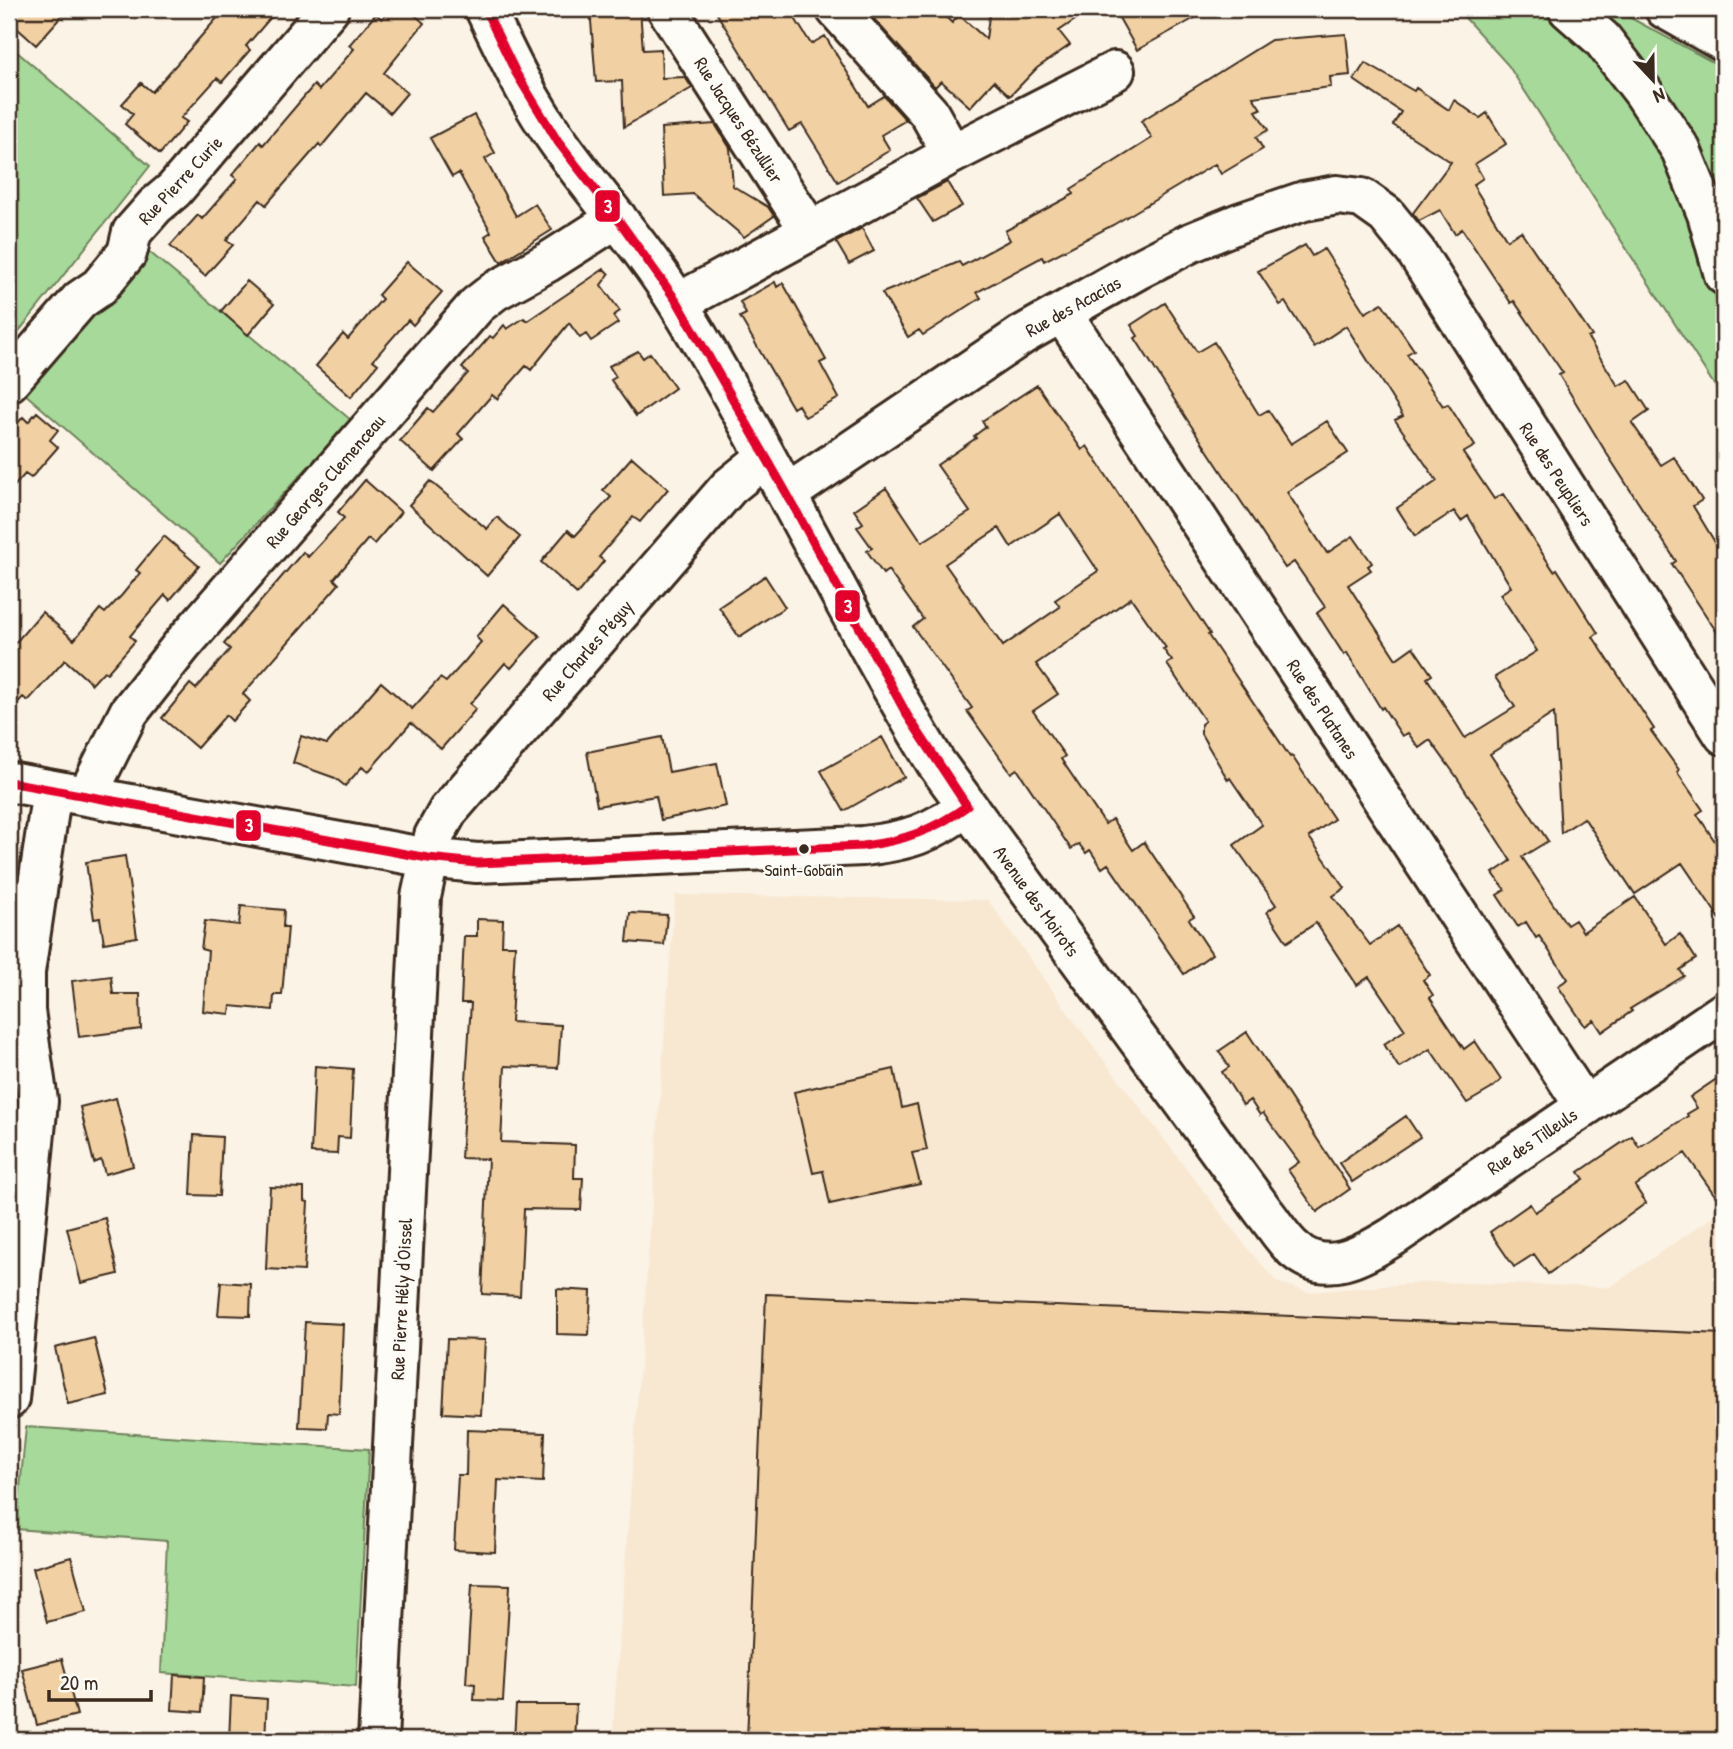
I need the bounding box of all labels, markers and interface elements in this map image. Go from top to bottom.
north arrow [1618,46,1688,116]
street label: Rue Jacques Bézullier [688,52,790,189]
text: N [1650,82,1669,110]
street label: Rue Pierre Curie [132,130,228,230]
line badge: 3 [594,189,621,223]
text: 3 [604,193,613,219]
street label: Rue des Acacias [1021,269,1125,343]
street label: Rue Georges Clemenceau [260,408,391,554]
street label: Rue des Peupliers [1514,417,1600,531]
line badge: 3 [834,589,861,623]
text: 3 [844,593,853,619]
street label: Rue Charles Péguy [536,594,638,706]
street label: Rue des Platanes [1281,654,1365,764]
line badge: 3 [235,809,262,842]
text: 3 [245,812,254,838]
street label: Avenue des Moirots [988,840,1086,962]
marker: Saint-Gobain [797,842,811,856]
place label: Saint-Gobain [765,858,843,881]
street label: Rue des Tilleuls [1482,1101,1582,1181]
street label: Rue Pierre Hély d'Oissel [384,1216,418,1381]
scale bar [49,1658,150,1702]
text: 20 m [60,1668,98,1697]

